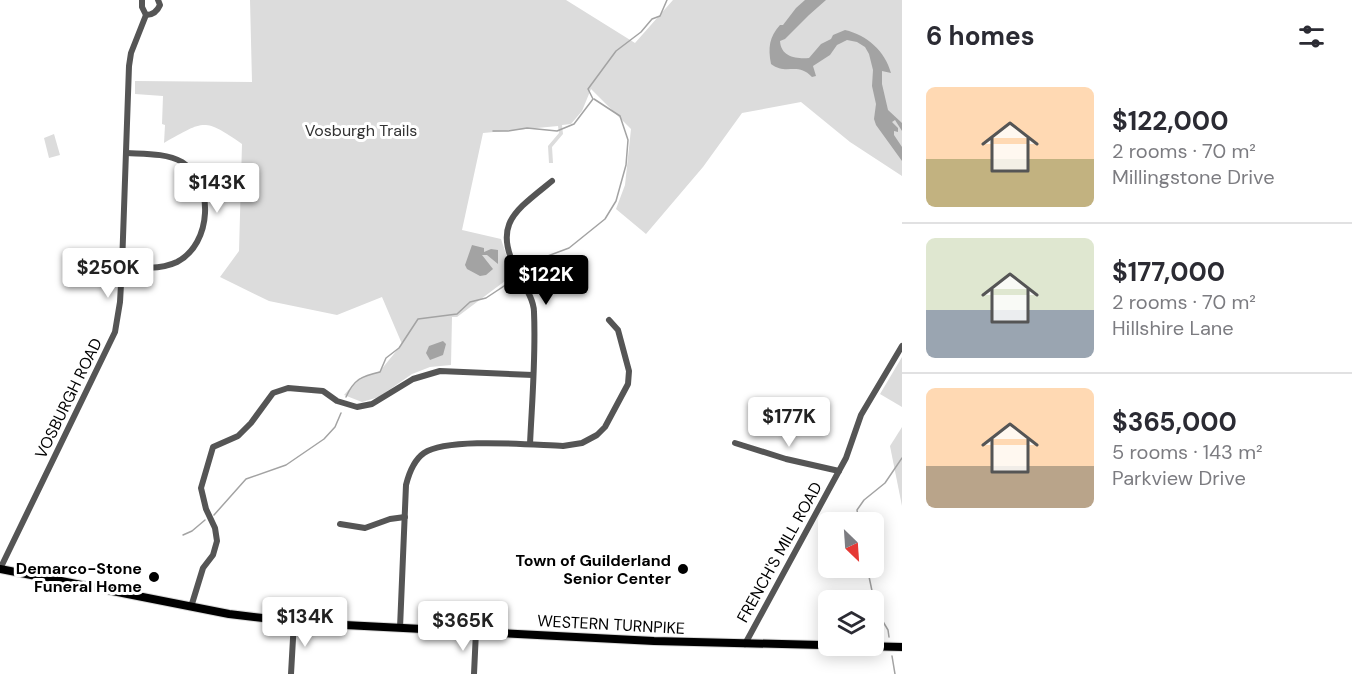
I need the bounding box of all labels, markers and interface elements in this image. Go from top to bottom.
text: 6 homes [926,19,1034,53]
icon: filters [1295,20,1328,53]
text: $122,000 [1112,104,1228,138]
icon: home [974,111,1046,183]
park label: Vosburgh Trails [305,120,417,141]
text: 2 rooms · 70 m² [1112,138,1256,164]
pin: $143K [175,163,259,214]
text: Millingstone Drive [1112,164,1275,190]
text: $143K [188,169,246,195]
pin: $250K [66,248,150,299]
text: $250K [76,254,140,280]
pin: $122K [504,255,588,306]
text: $177,000 [1112,255,1225,289]
text: $122K [518,261,574,287]
icon: home [974,262,1046,334]
text: 2 rooms · 70 m² [1112,289,1256,315]
text: Hillshire Lane [1112,315,1234,341]
street label: VOSBURGH ROAD [30,334,107,462]
pin: $177K [747,397,831,448]
text: $177K [762,403,816,429]
text: $365,000 [1112,405,1237,439]
icon: home [974,412,1046,484]
text: 5 rooms · 143 m² [1112,439,1263,465]
text: Parkview Drive [1112,465,1246,491]
street label: FRENCH'S MILL ROAD [732,478,827,626]
north arrow [818,512,884,578]
map controls [818,512,884,656]
place label: Town of Guilderland Senior Center [516,550,671,589]
place label: Demarco-Stone Funeral Home [16,558,142,597]
marker: Town of Guilderland Senior Center [676,562,690,576]
marker: Demarco-Stone Funeral Home [147,570,161,584]
button: layers [818,590,884,656]
pin: $134K [263,597,347,648]
pin: $365K [421,601,505,652]
text: $134K [276,603,334,629]
text: $365K [432,607,494,633]
street label: WESTERN TURNPIKE [537,610,685,639]

